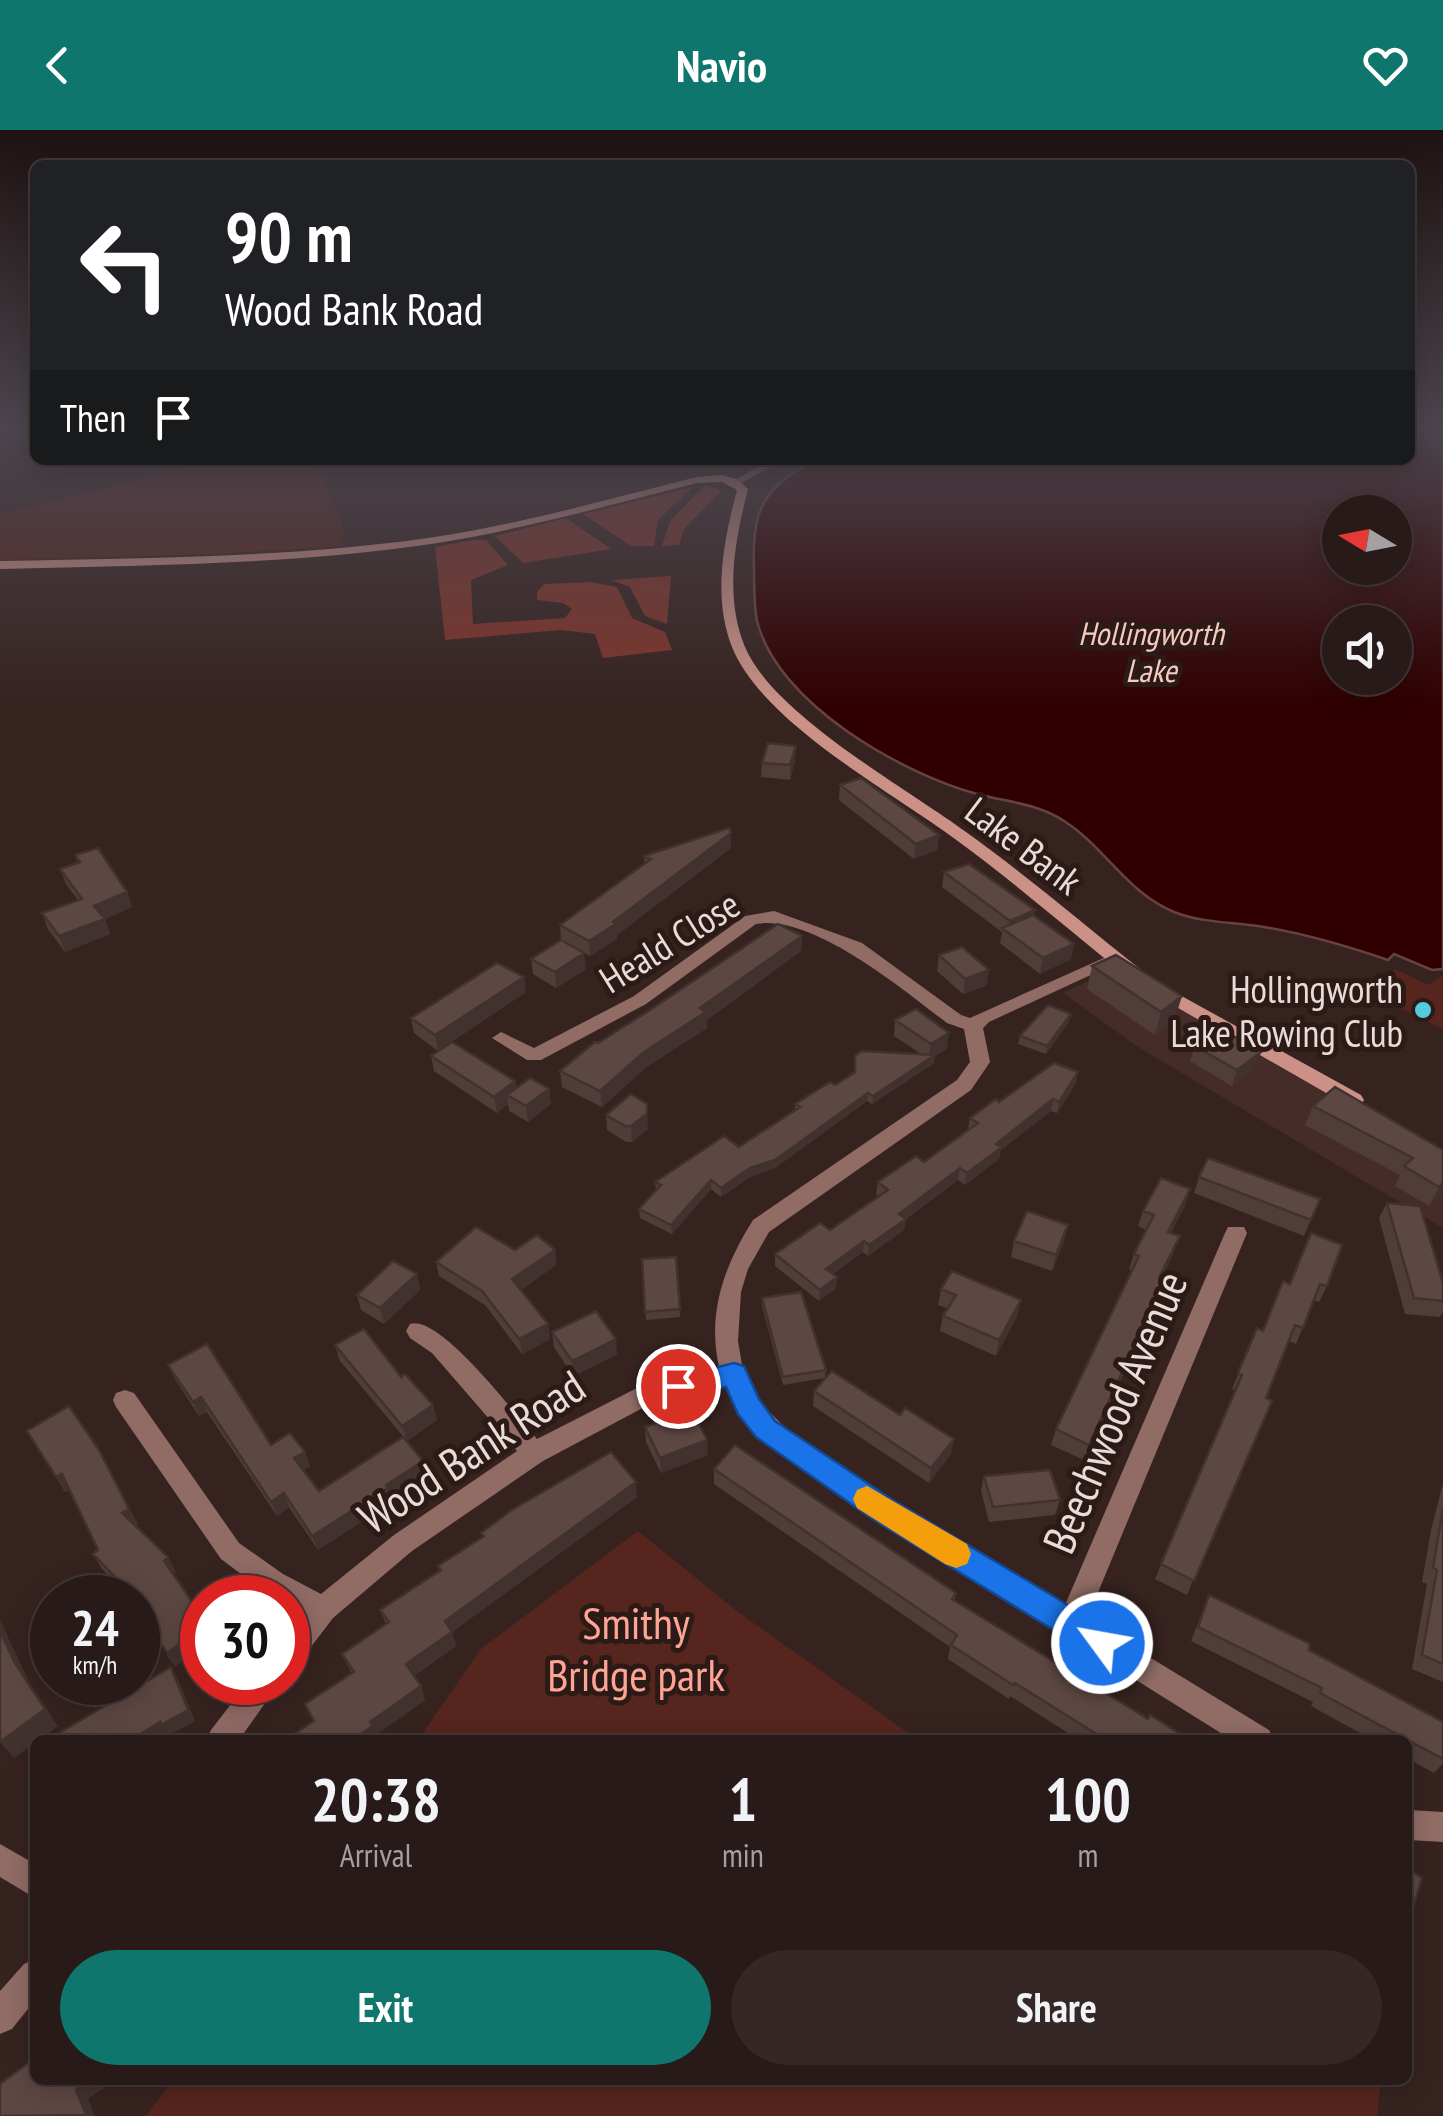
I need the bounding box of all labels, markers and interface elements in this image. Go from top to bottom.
text: Navio [676,36,767,94]
icon: back [30,38,85,93]
icon: heart [1358,38,1413,93]
text: 90 m [225,191,353,281]
icon: left [60,200,190,330]
text: Wood Bank Road [225,279,483,337]
icon: arrive [146,390,201,445]
text: Then [60,393,126,442]
north arrow [1322,495,1412,585]
map controls [1322,495,1412,695]
button: sound [1322,605,1412,695]
water label: Hollingworth Lake [1078,612,1226,691]
street label: Lake Bank [956,785,1092,905]
street label: Heald Close [590,879,748,1003]
place label: Hollingworth Lake Rowing Club [1171,964,1403,1057]
marker: Hollingworth Lake Rowing Club [1412,999,1434,1021]
street label: Beechwood Avenue [1029,1263,1199,1561]
pin [636,1344,721,1429]
street label: Wood Bank Road [347,1356,595,1546]
icon: arrive [651,1359,706,1414]
speed limit sign: 30 [180,1575,310,1705]
position arrow [1050,1591,1154,1695]
park label: Smithy Bridge park [547,1593,725,1703]
text: 24 [71,1595,119,1660]
text: km/h [73,1649,117,1681]
text: 20:38 [311,1760,441,1838]
text: 1 [729,1760,757,1838]
text: 100 [1045,1760,1131,1838]
text: Arrival [340,1834,412,1876]
text: min [722,1834,764,1876]
text: m [1077,1834,1098,1876]
button: Exit [60,1950,711,2065]
button: Share [731,1950,1382,2065]

